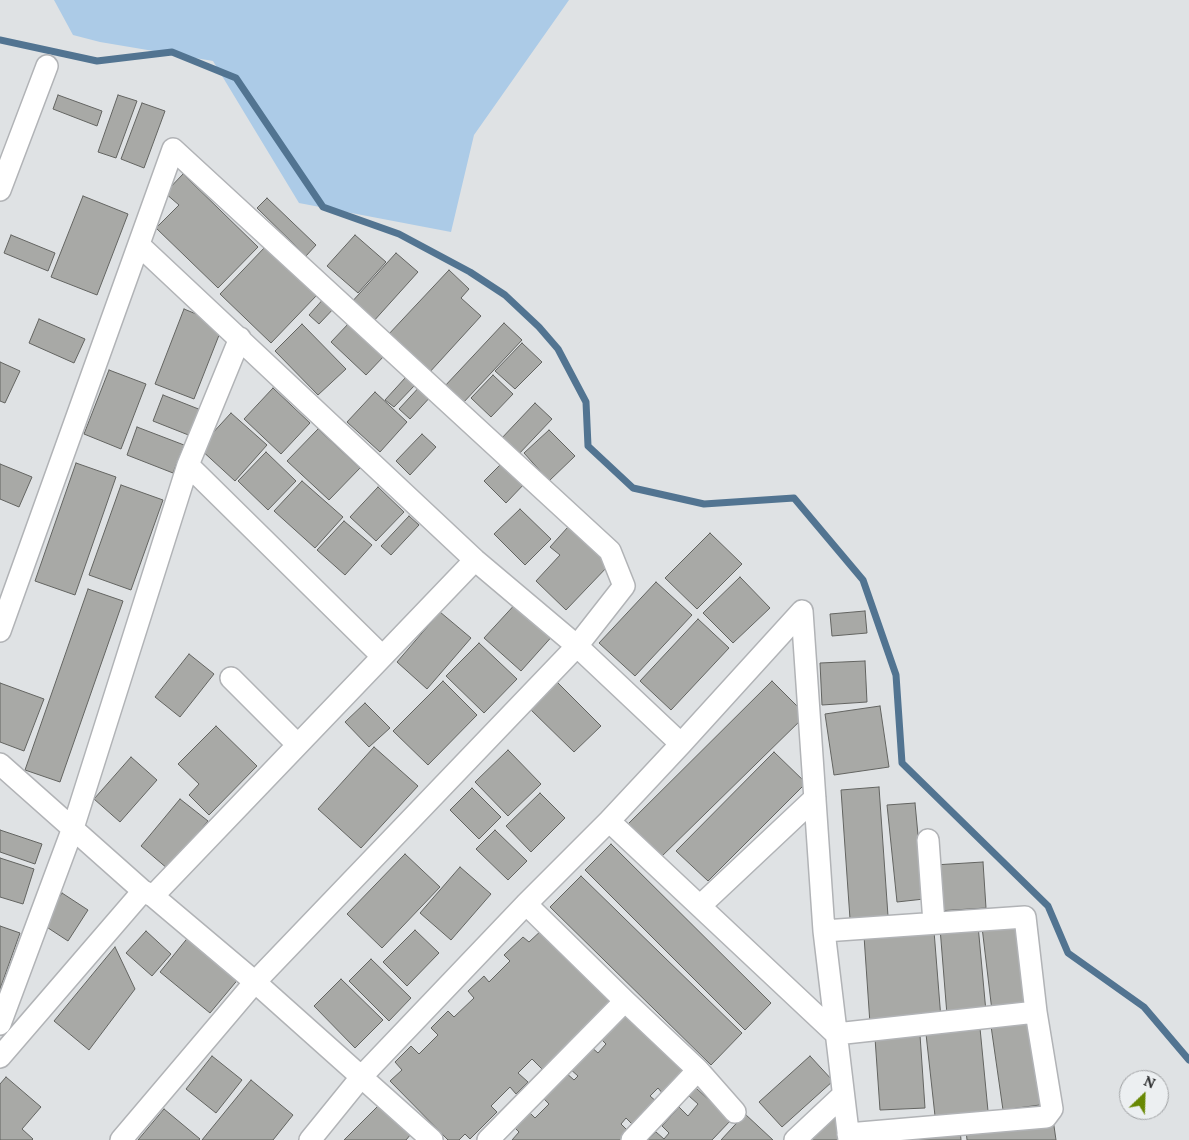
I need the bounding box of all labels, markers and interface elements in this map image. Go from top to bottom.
north arrow [1119,1070,1169,1120]
text: N [1141,1072,1158,1093]

